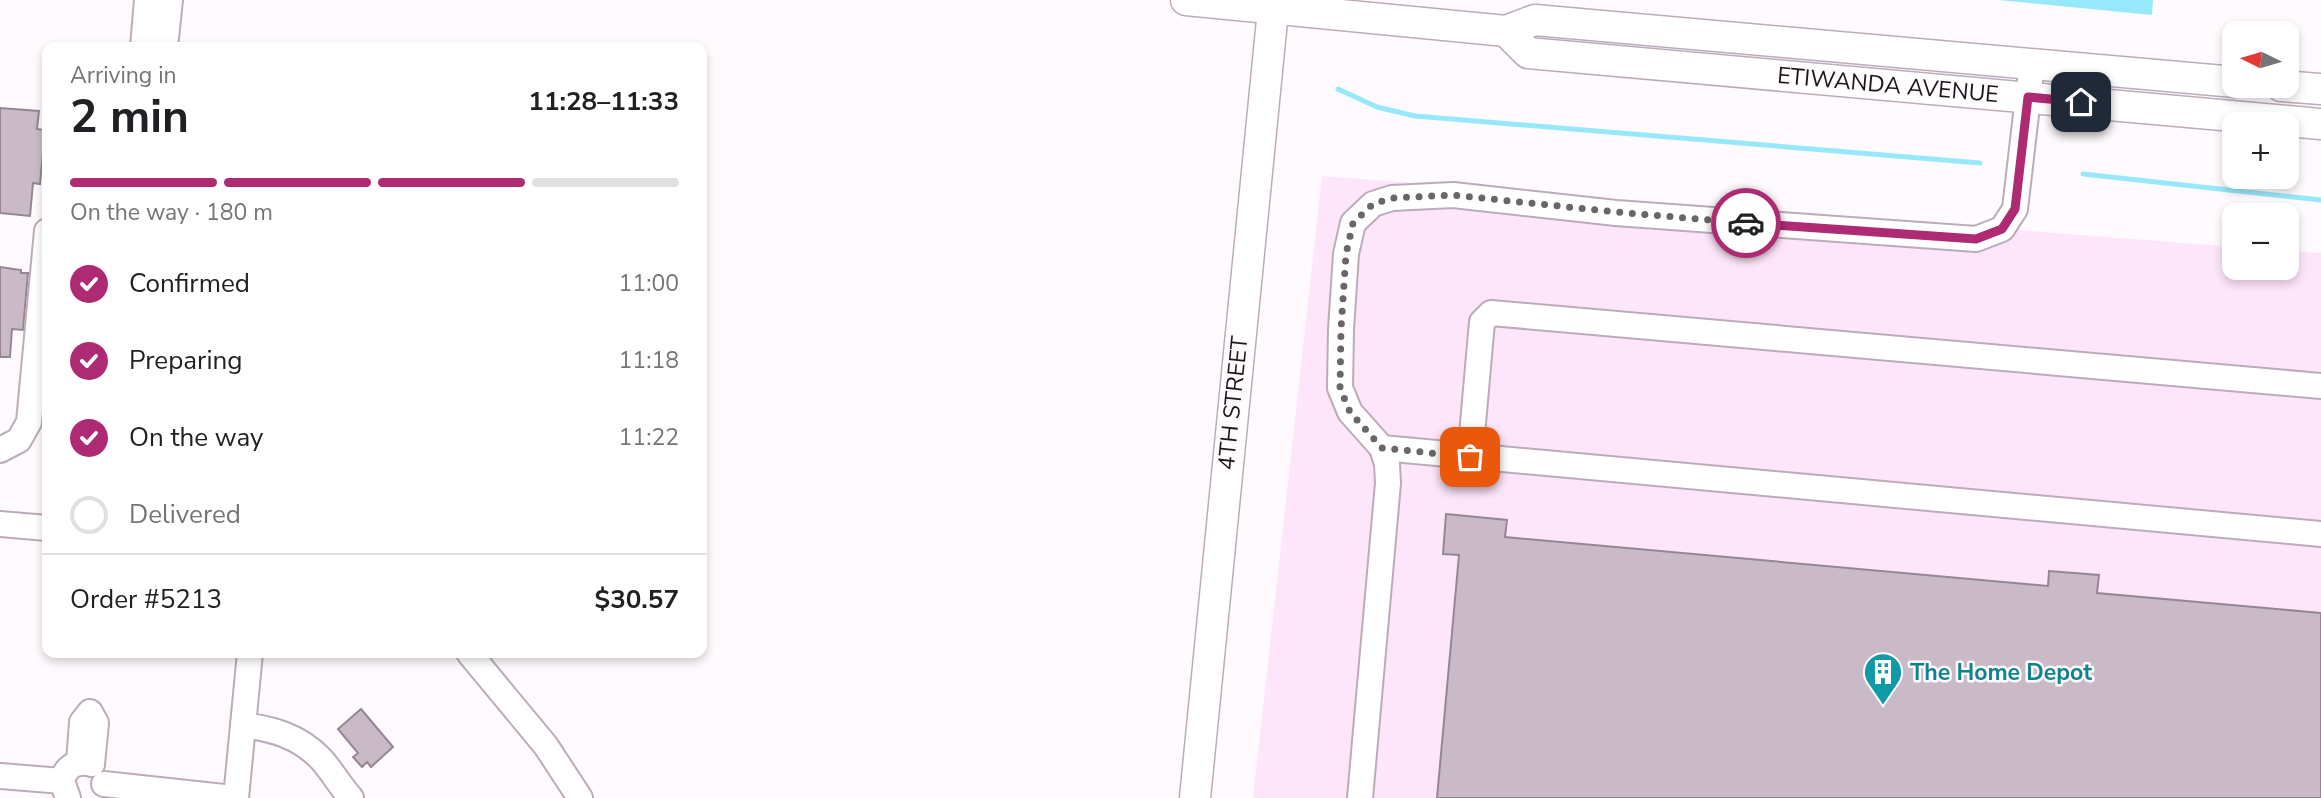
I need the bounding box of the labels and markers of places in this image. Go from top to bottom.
pin [2051,72,2111,132]
pin [1440,427,1500,487]
building icon: The Home Depot [1862,651,1904,706]
place label: The Home Depot [1910,657,2092,688]

